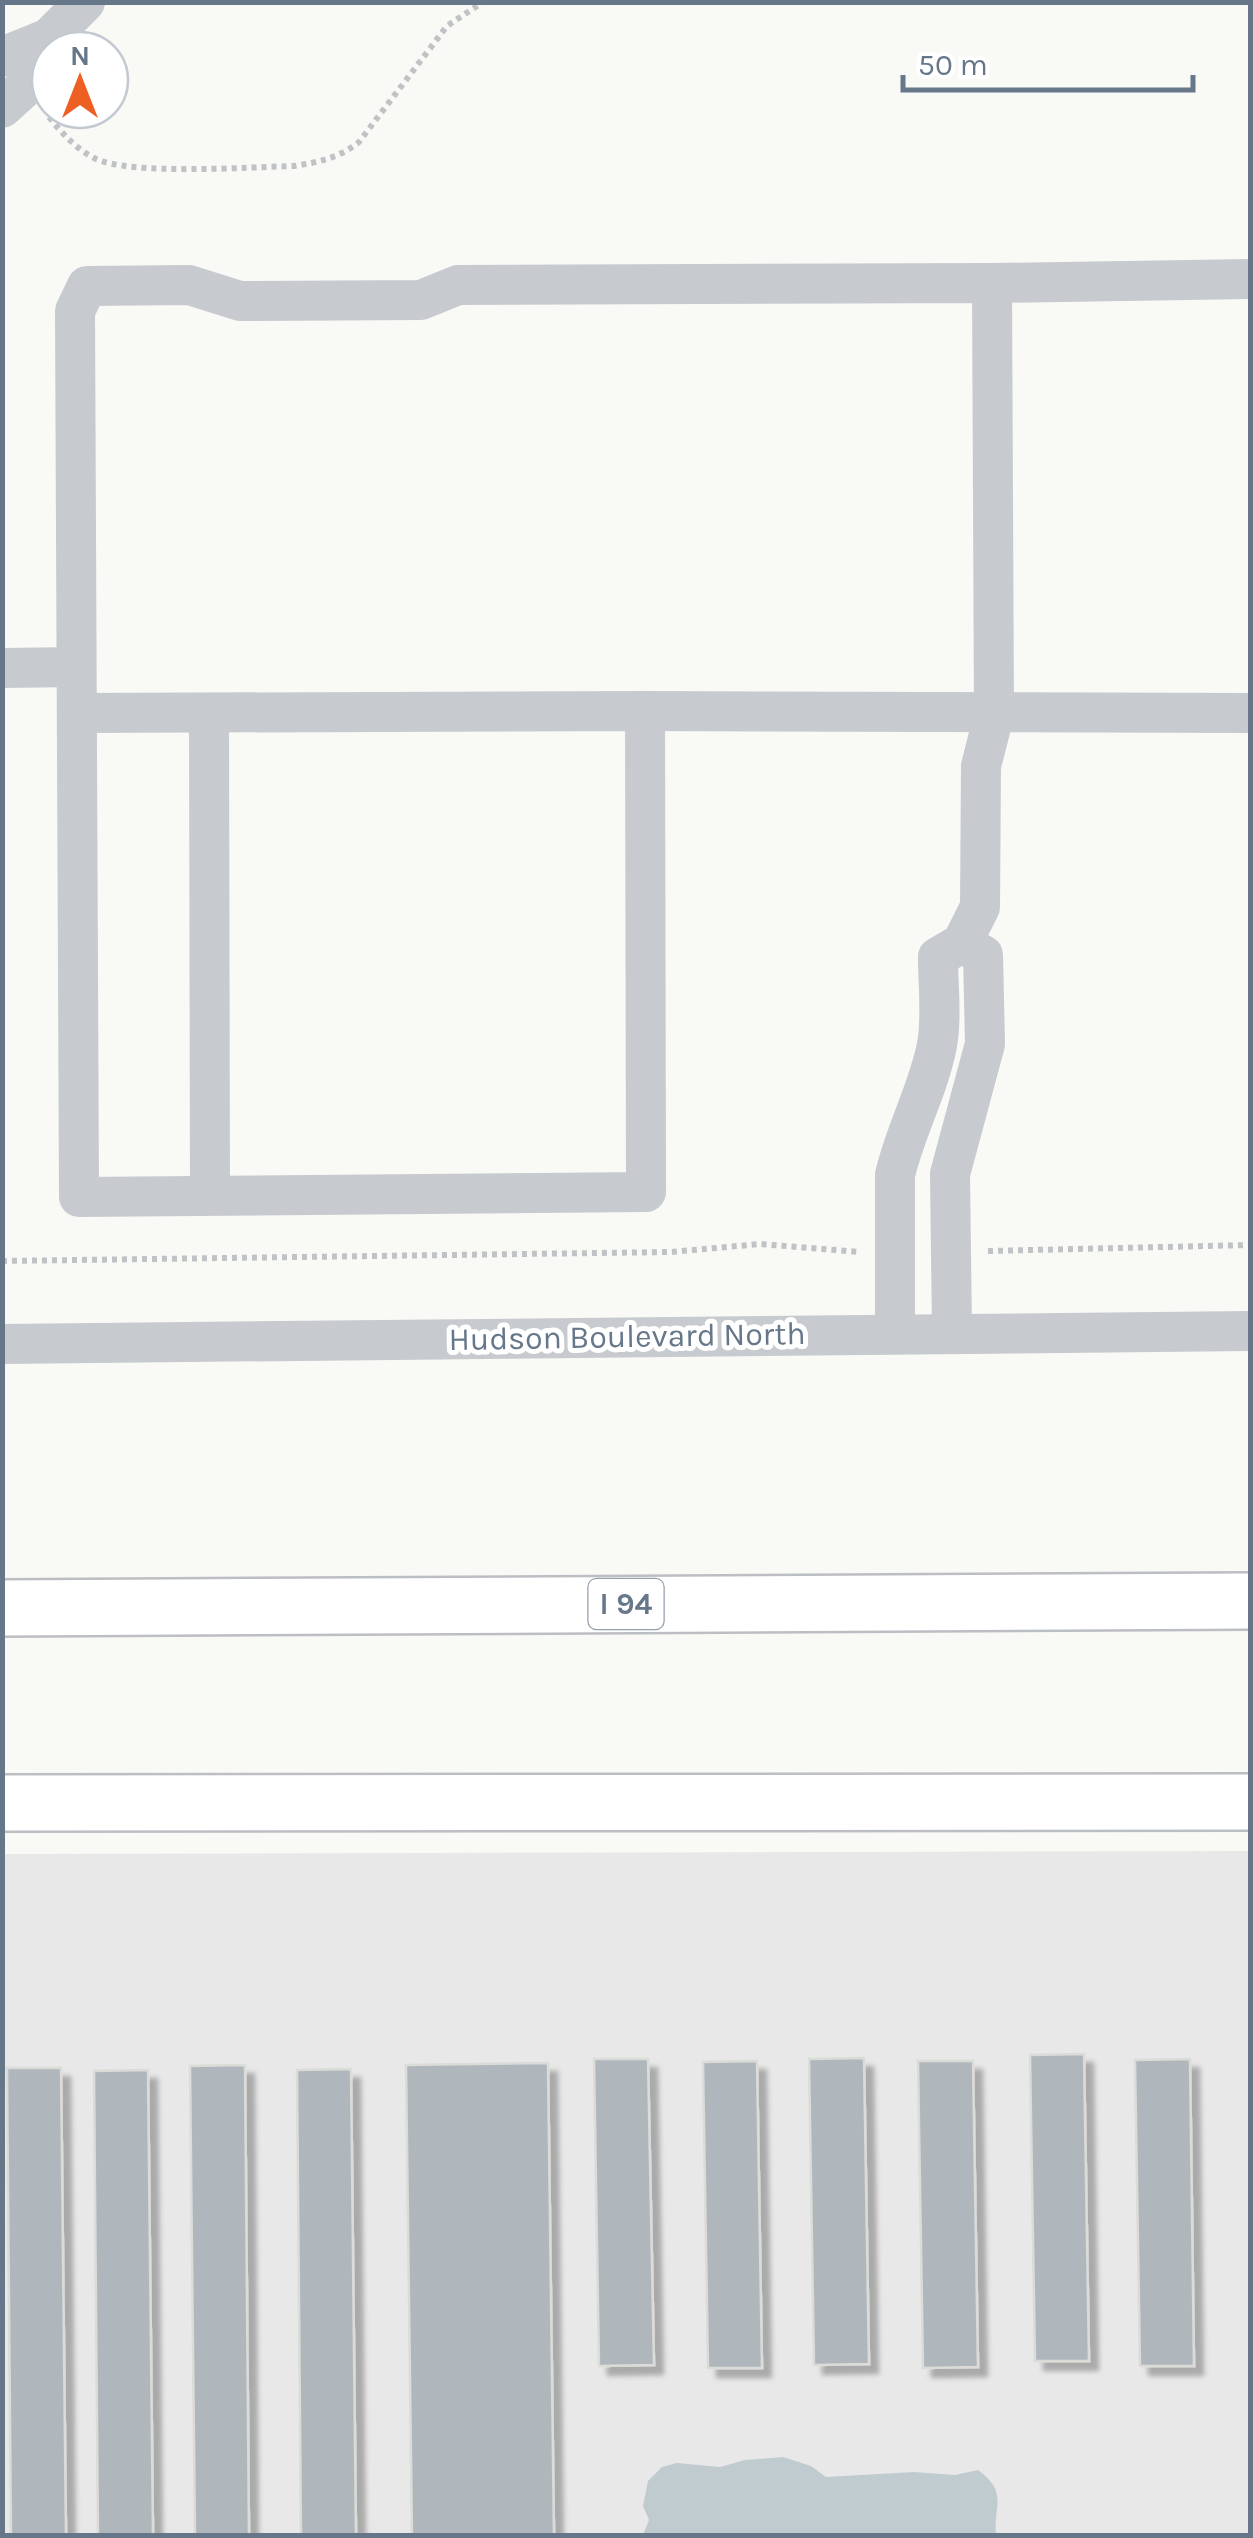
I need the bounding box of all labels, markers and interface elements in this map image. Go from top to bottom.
north arrow [30,30,130,130]
scale bar [903,30,1193,92]
text: N [70,39,90,72]
text: 50 m [918,47,988,83]
street label: Hudson Boulevard North [448,1315,806,1358]
road number: I 94 [588,1579,664,1629]

